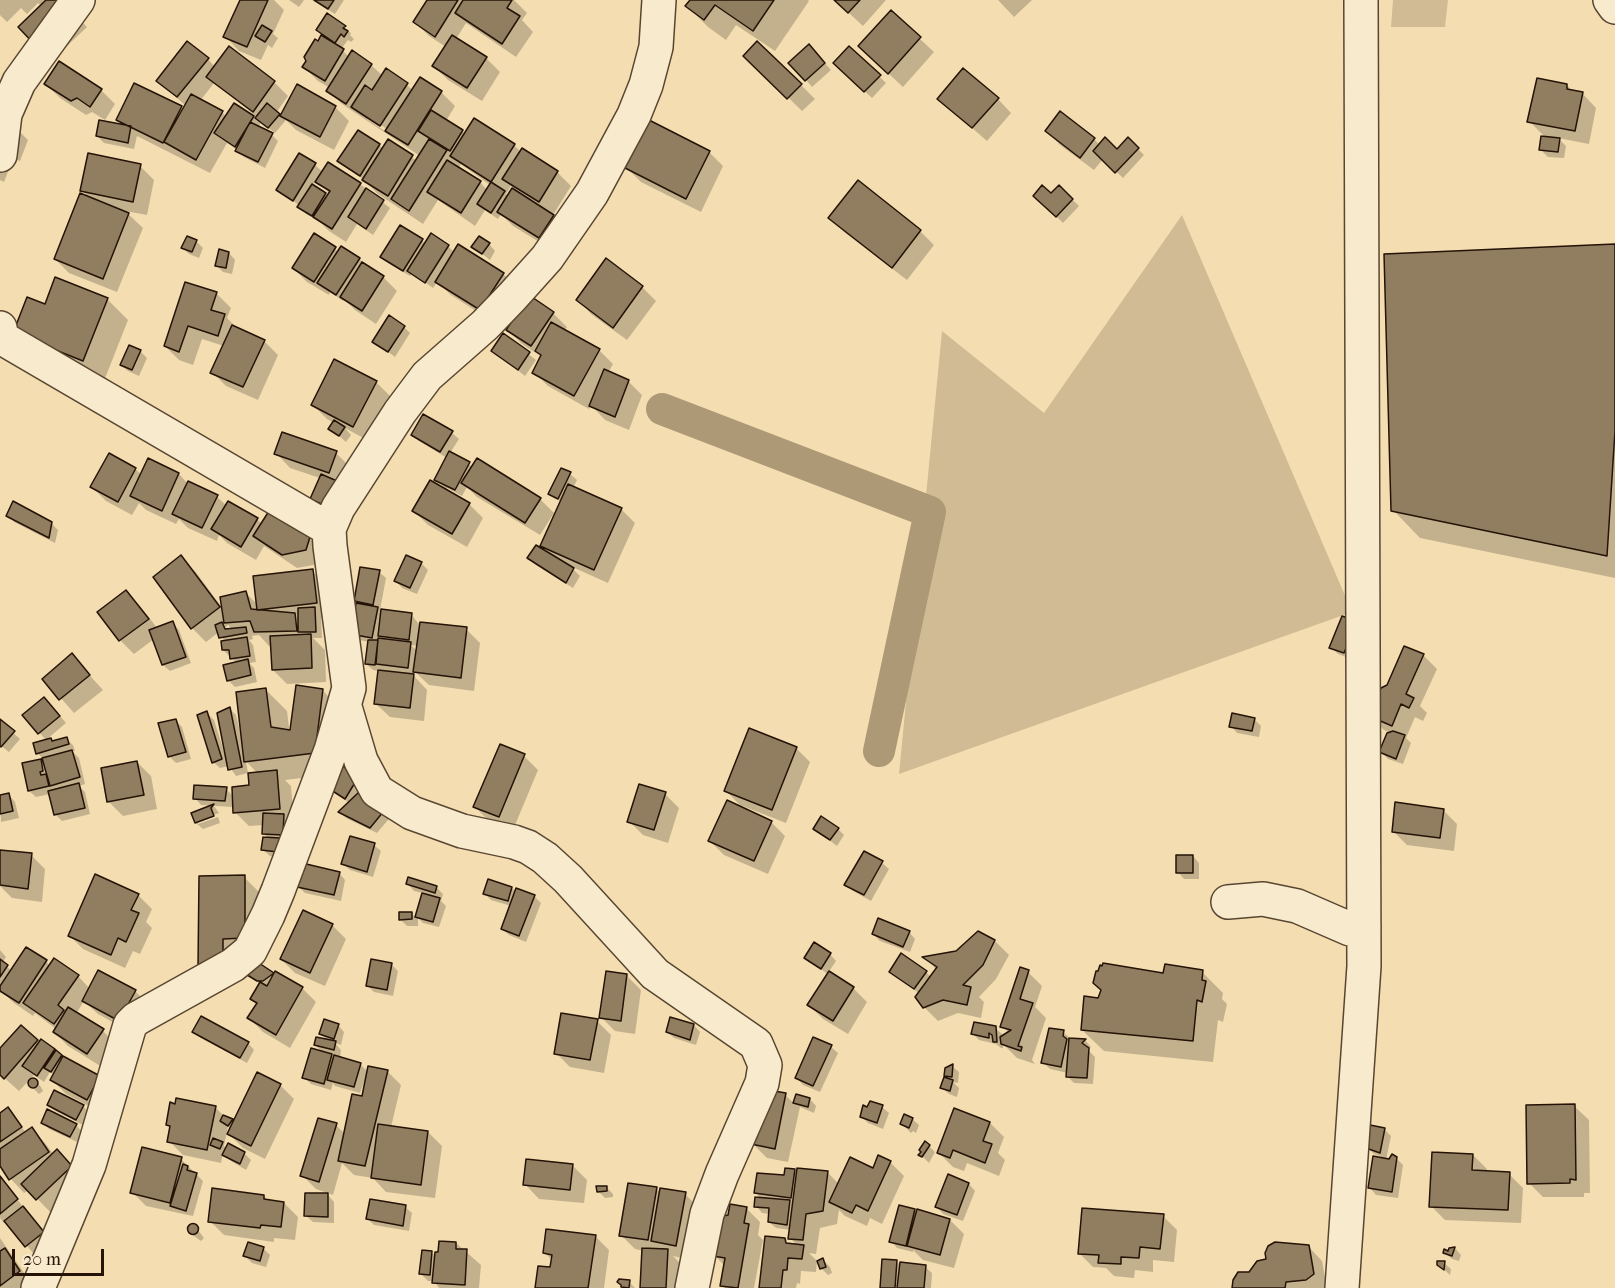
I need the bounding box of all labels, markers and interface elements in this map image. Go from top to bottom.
scale bar [15,1237,106,1275]
text: 20 m [23,1249,61,1270]

